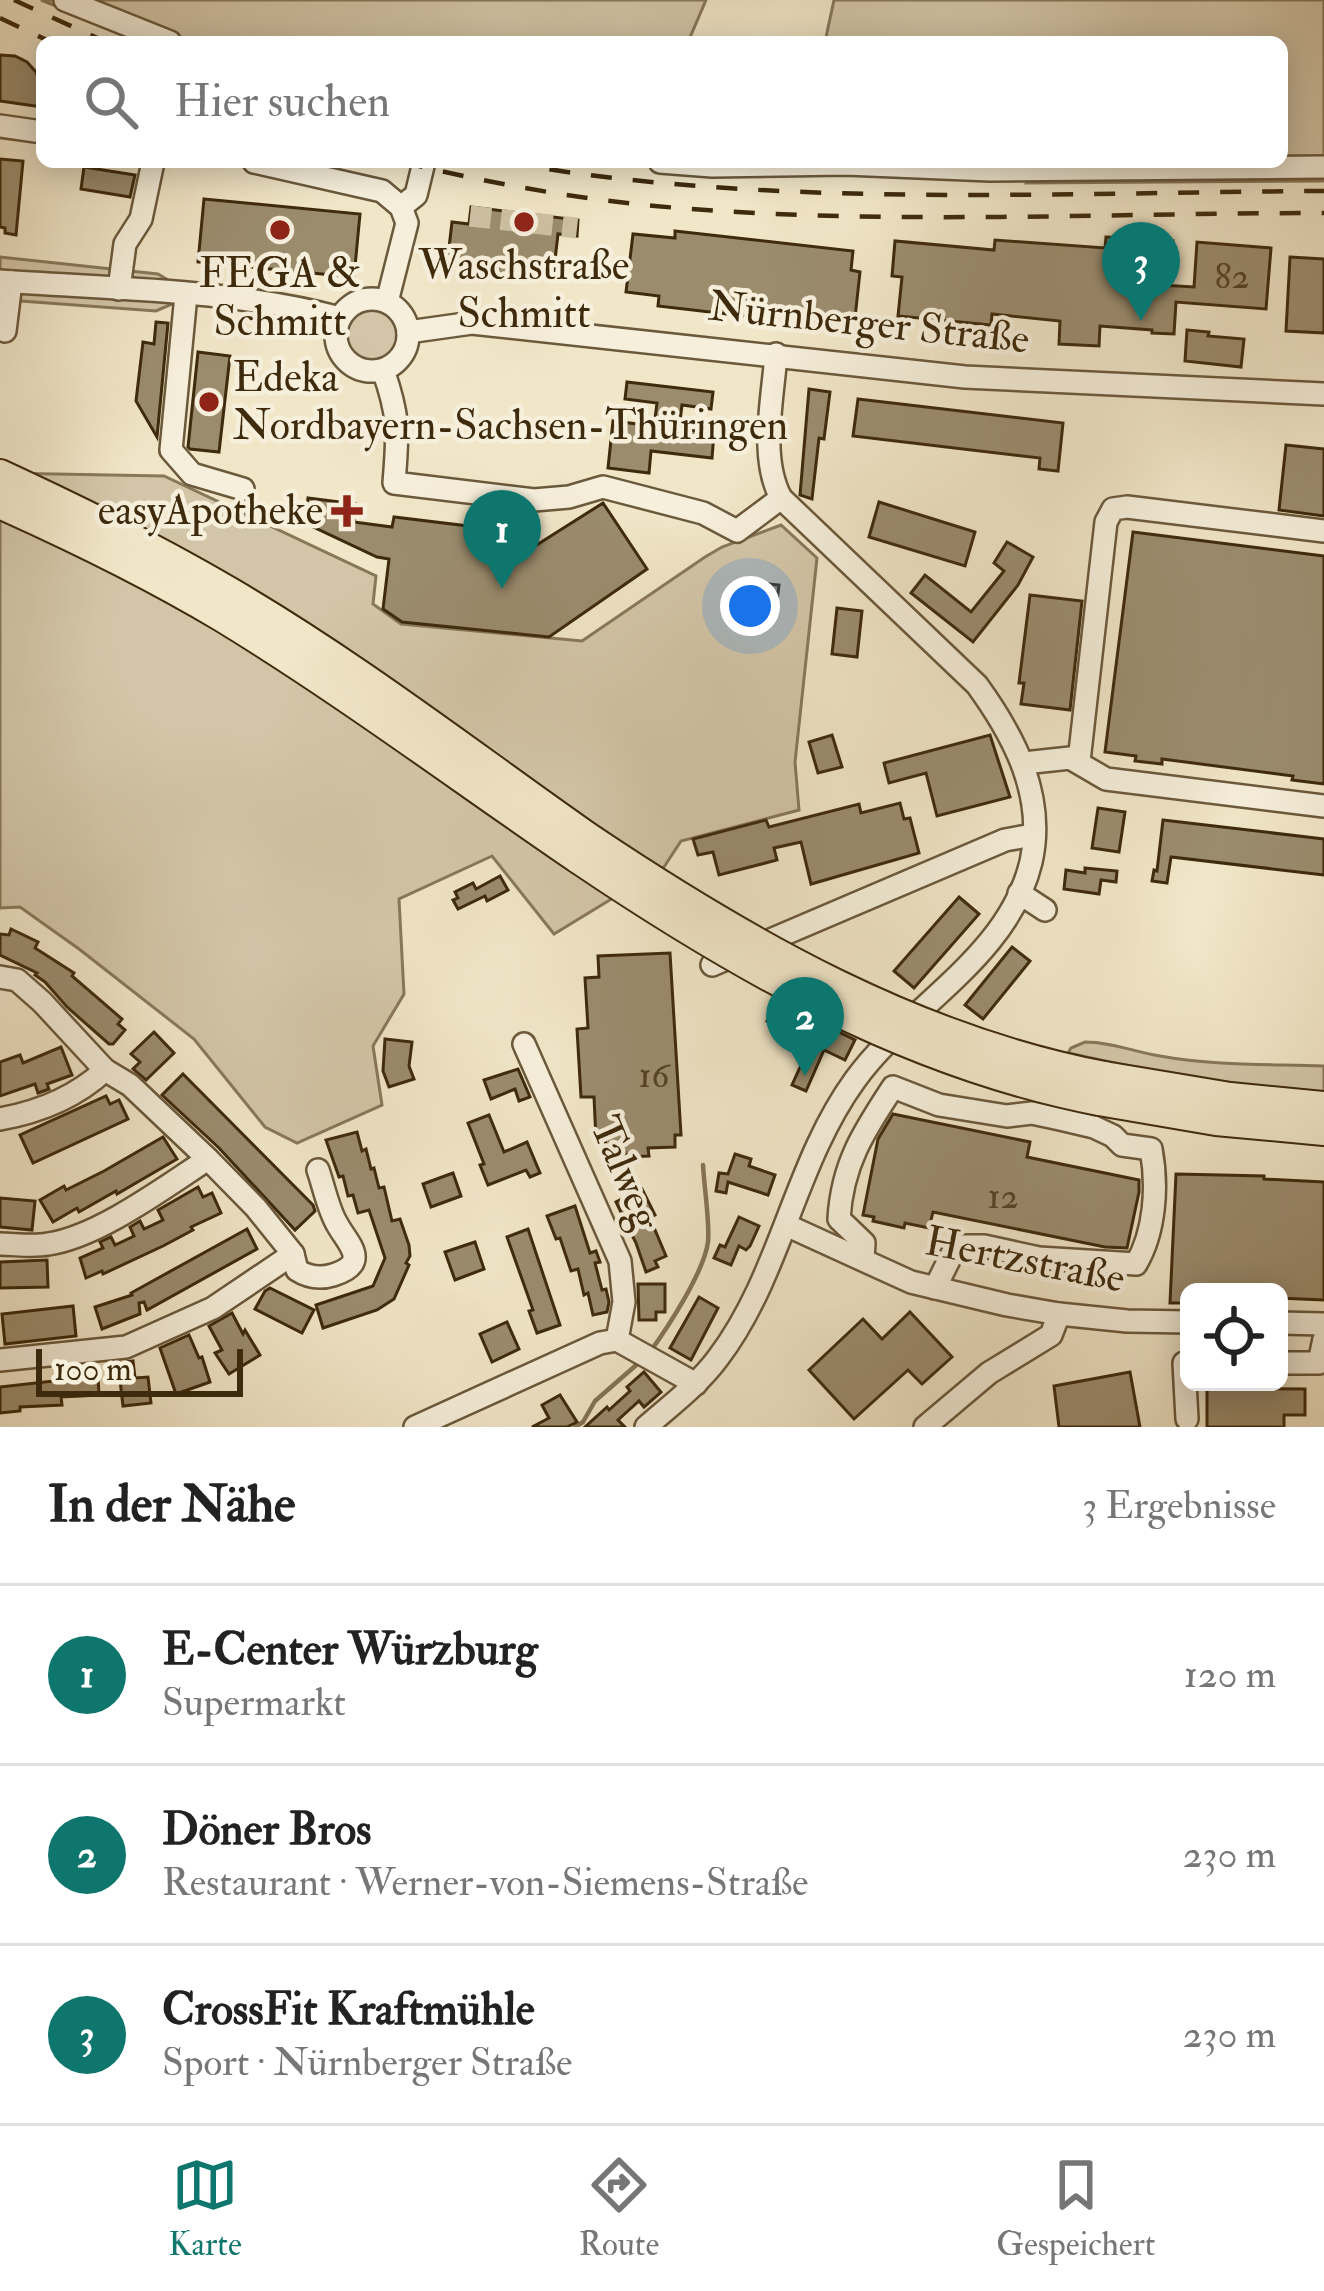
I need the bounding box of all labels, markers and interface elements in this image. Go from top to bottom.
search box [36,36,1288,168]
icon: search [78,69,144,135]
text: Hier suchen [174,74,390,130]
marker: Waschstraße Schmitt [511,209,537,235]
marker: FEGA & Schmitt [267,217,293,243]
pin: 3 [1102,222,1180,321]
place label: Waschstraße Schmitt [418,240,629,340]
place label: FEGA & Schmitt [199,248,361,348]
house number: 82 [1214,254,1250,299]
street label: Nürnberger Straße [706,280,1032,366]
place label: Edeka Nordbayern-Sachsen-Thüringen [233,352,788,452]
marker: Edeka Nordbayern-Sachsen-Thüringen [196,389,222,415]
place label: easyApotheke [98,485,323,537]
pin: 1 [463,490,541,589]
marker: easyApotheke [334,498,360,524]
your location [720,576,780,636]
pin: 2 [766,977,844,1076]
house number: 16 [639,1053,671,1098]
street label: Talweg [578,1108,673,1239]
house number: 12 [987,1174,1019,1219]
street label: Hertzstraße [921,1215,1129,1305]
map controls [1180,1283,1288,1391]
button: locate [1180,1283,1288,1391]
scale bar [36,1343,243,1396]
text: 100 m [54,1349,132,1390]
text: In der Nähe [48,1473,295,1537]
text: 3 Ergebnisse [1082,1481,1276,1530]
text: E-Center Würzburg [162,1622,538,1678]
text: 1 [80,1650,94,1699]
text: 120 m [1184,1650,1276,1699]
text: Supermarkt [162,1678,346,1727]
text: Döner Bros [162,1802,372,1858]
text: 2 [77,1830,97,1879]
text: 230 m [1183,1830,1276,1879]
text: Restaurant · Werner-von-Siemens-Straße [162,1858,808,1907]
text: CrossFit Kraftmühle [162,1982,535,2038]
text: 3 [80,2010,94,2059]
text: 230 m [1183,2010,1276,2059]
text: Sport · Nürnberger Straße [162,2038,572,2087]
tab: Karte [168,2152,242,2265]
tab: Route [579,2152,659,2265]
tab: Gespeichert [996,2152,1156,2265]

